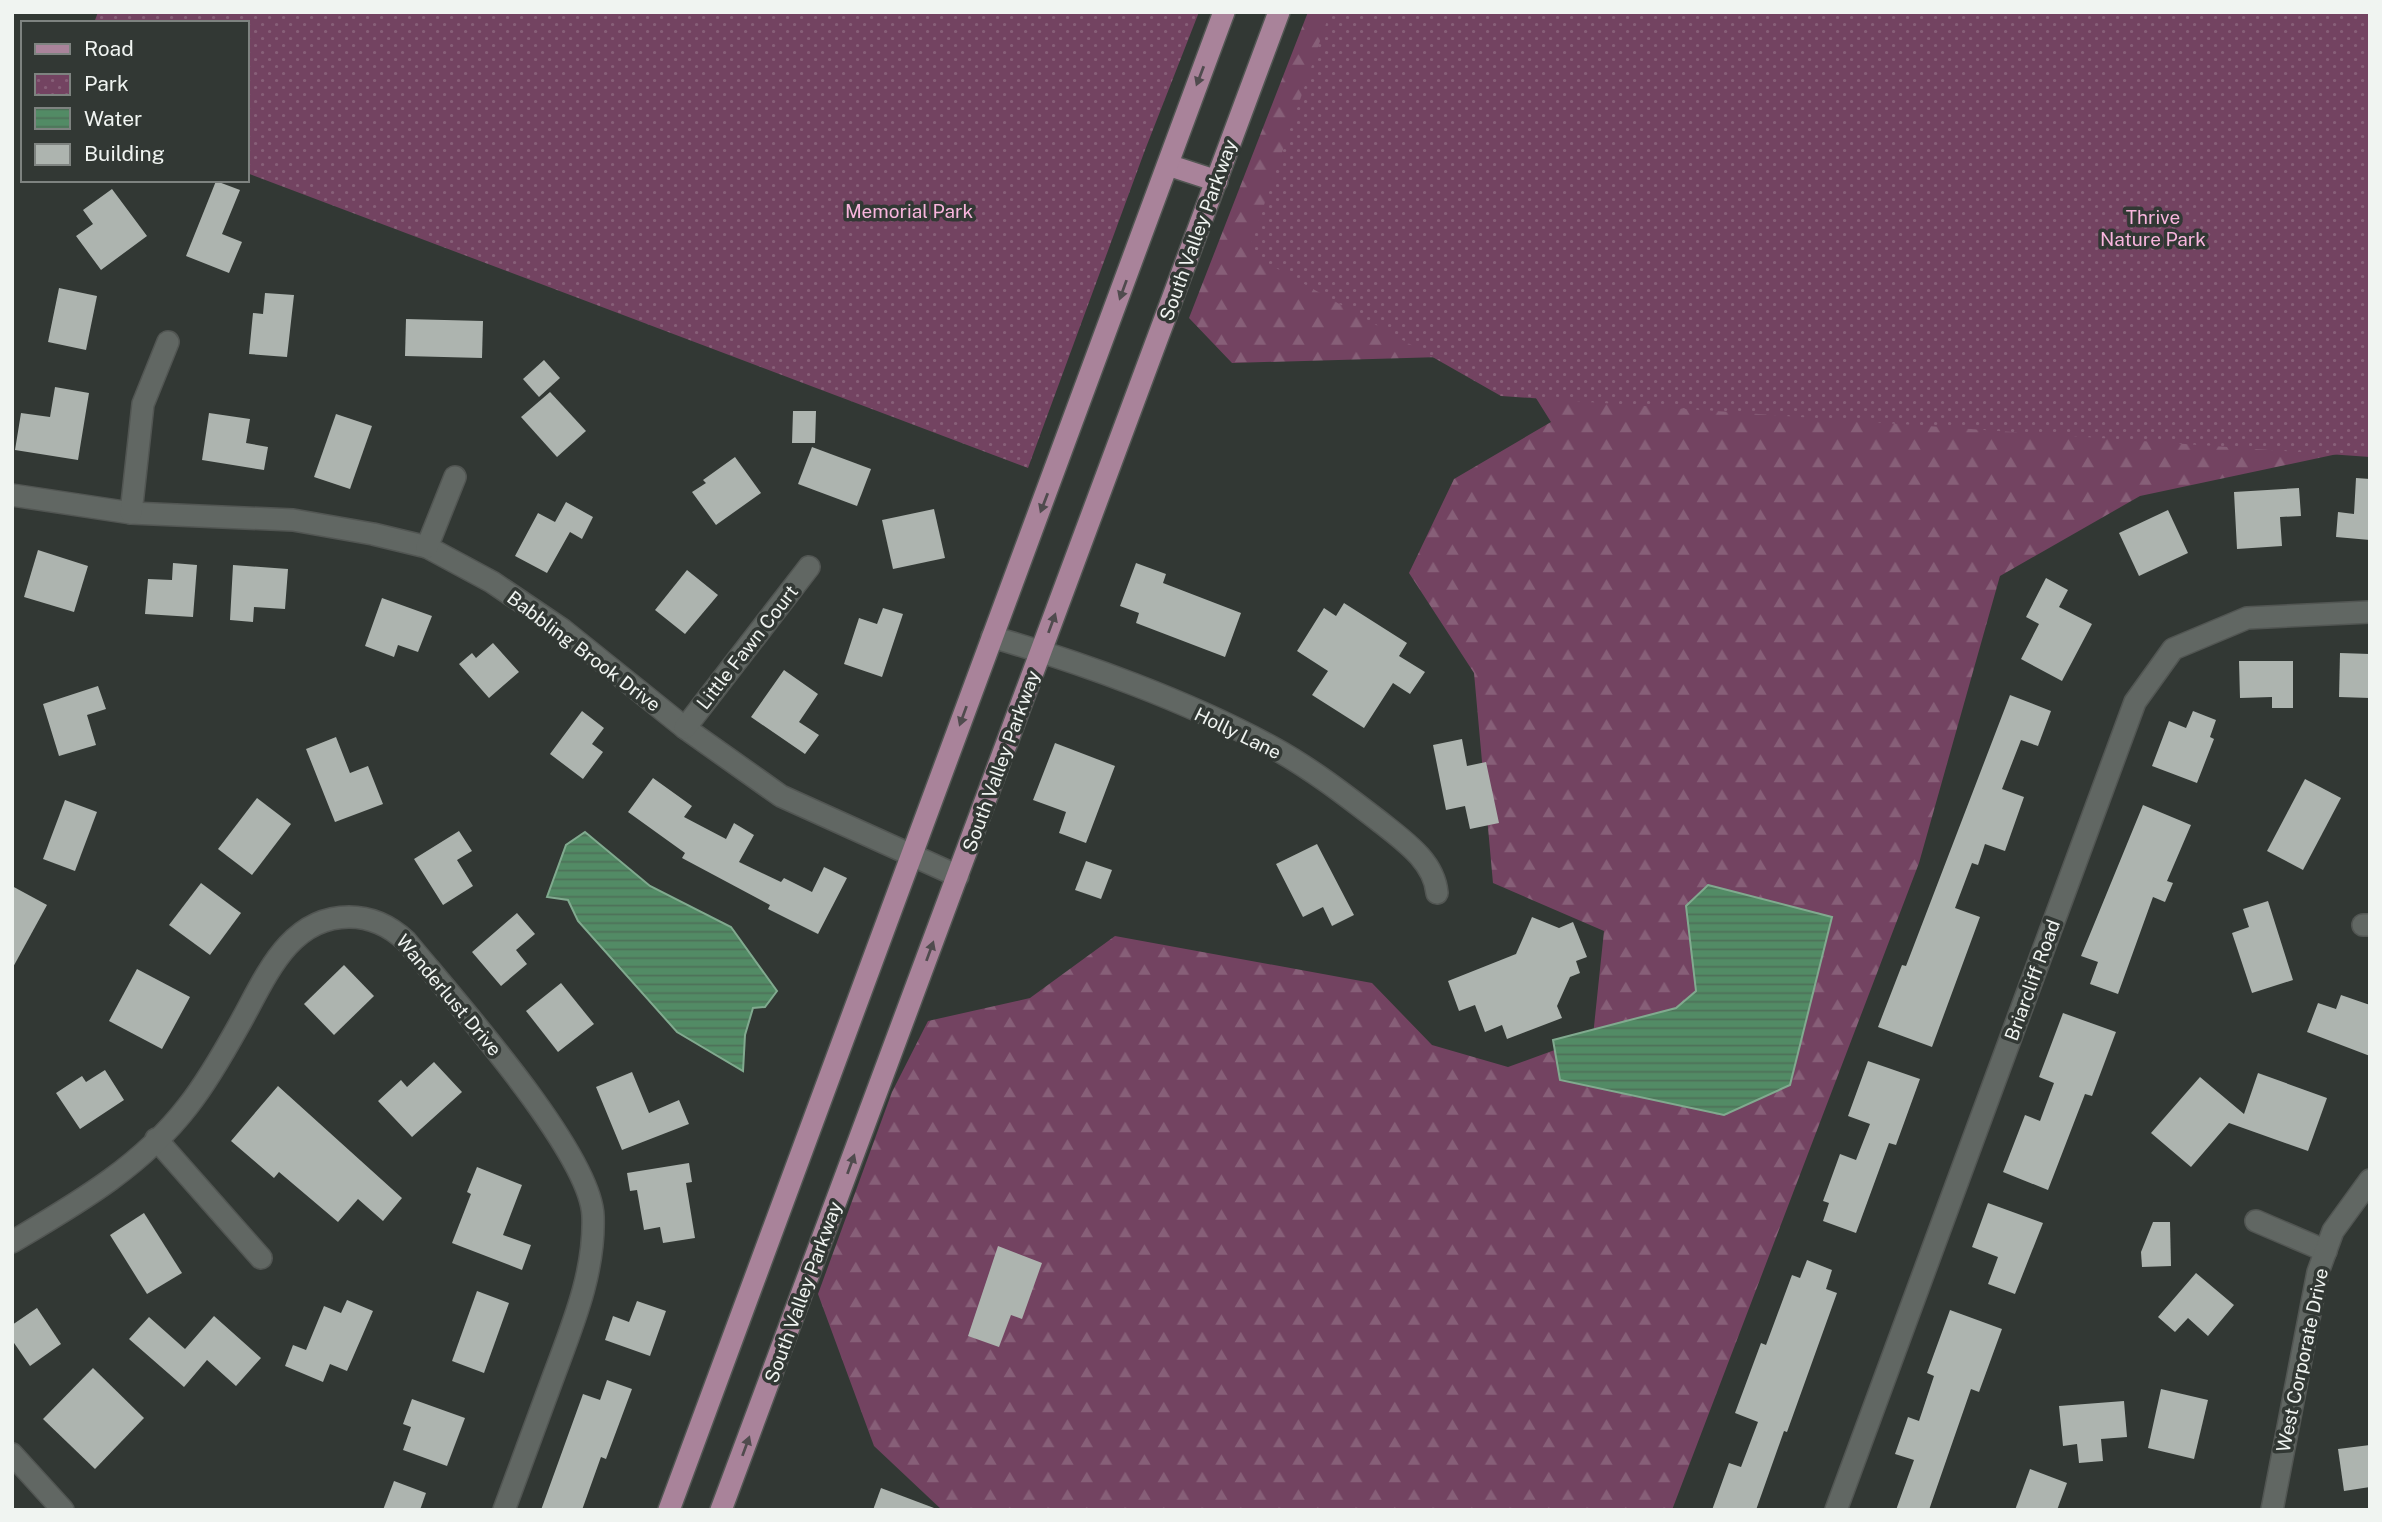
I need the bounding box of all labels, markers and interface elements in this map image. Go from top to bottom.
legend [21,21,248,182]
text: Road [84,36,134,61]
one-way arrow [1194,66,1205,87]
text: Park [84,71,129,96]
text: Water [84,106,142,131]
street label: South Valley Parkway [1155,136,1241,324]
text: Building [84,141,165,166]
park label: Memorial Park [845,200,973,222]
park label: Thrive Nature Park [2100,206,2206,250]
one-way arrow [1117,280,1128,301]
one-way arrow [1038,493,1049,514]
street label: Little Fawn Court [692,581,802,713]
street label: Babbling Brook Drive [503,586,665,716]
one-way arrow [1047,612,1058,633]
street label: South Valley Parkway [958,667,1044,855]
street label: Holly Lane [1191,703,1285,763]
one-way arrow [958,706,969,727]
street label: Briarcliff Road [2000,916,2064,1044]
street label: Wanderlust Drive [392,930,506,1060]
one-way arrow [925,940,936,961]
one-way arrow [846,1153,857,1174]
street label: South Valley Parkway [760,1198,846,1386]
street label: West Corporate Drive [2272,1266,2332,1454]
one-way arrow [741,1436,752,1457]

